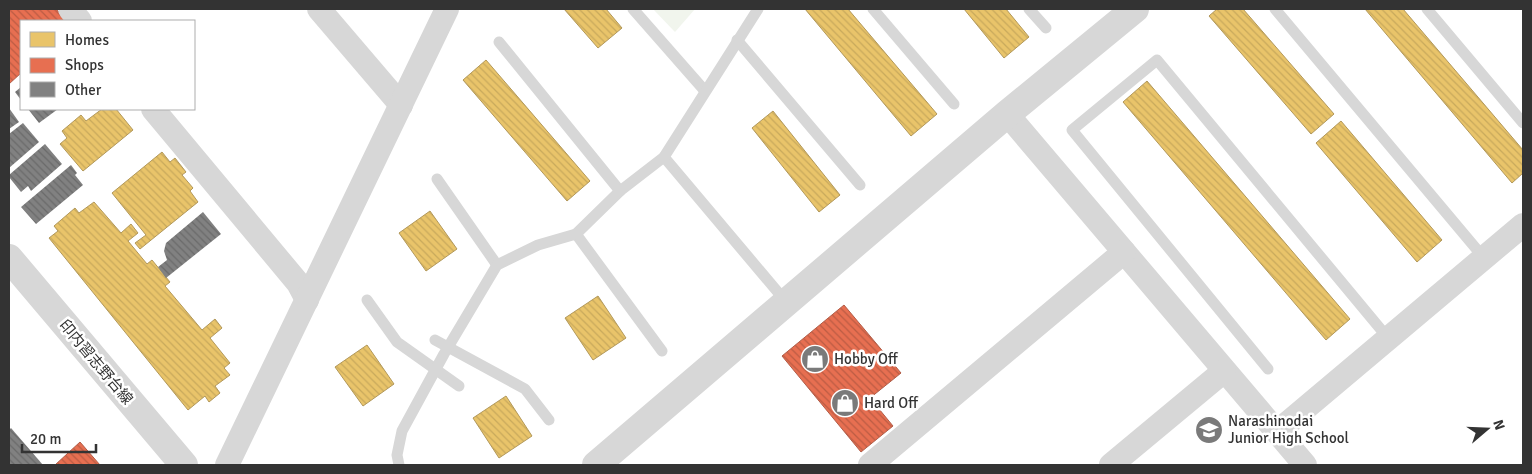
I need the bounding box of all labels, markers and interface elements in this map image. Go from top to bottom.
legend [20,20,195,110]
text: Homes [65,31,109,49]
text: Shops [65,56,104,74]
text: Other [65,81,102,99]
street label: 印内習志野台線 [55,316,137,408]
shop icon: Hobby Off [800,344,830,374]
place label: Hobby Off [834,350,899,368]
shop icon: Hard Off [830,388,860,418]
place label: Hard Off [864,394,919,412]
north arrow [1462,404,1512,454]
place label: Narashinodai Junior High School [1228,412,1349,447]
school or university icon: Narashinodai Junior High School [1194,415,1224,445]
text: N [1489,418,1508,432]
scale bar [22,422,96,454]
text: 20 m [30,430,61,448]

